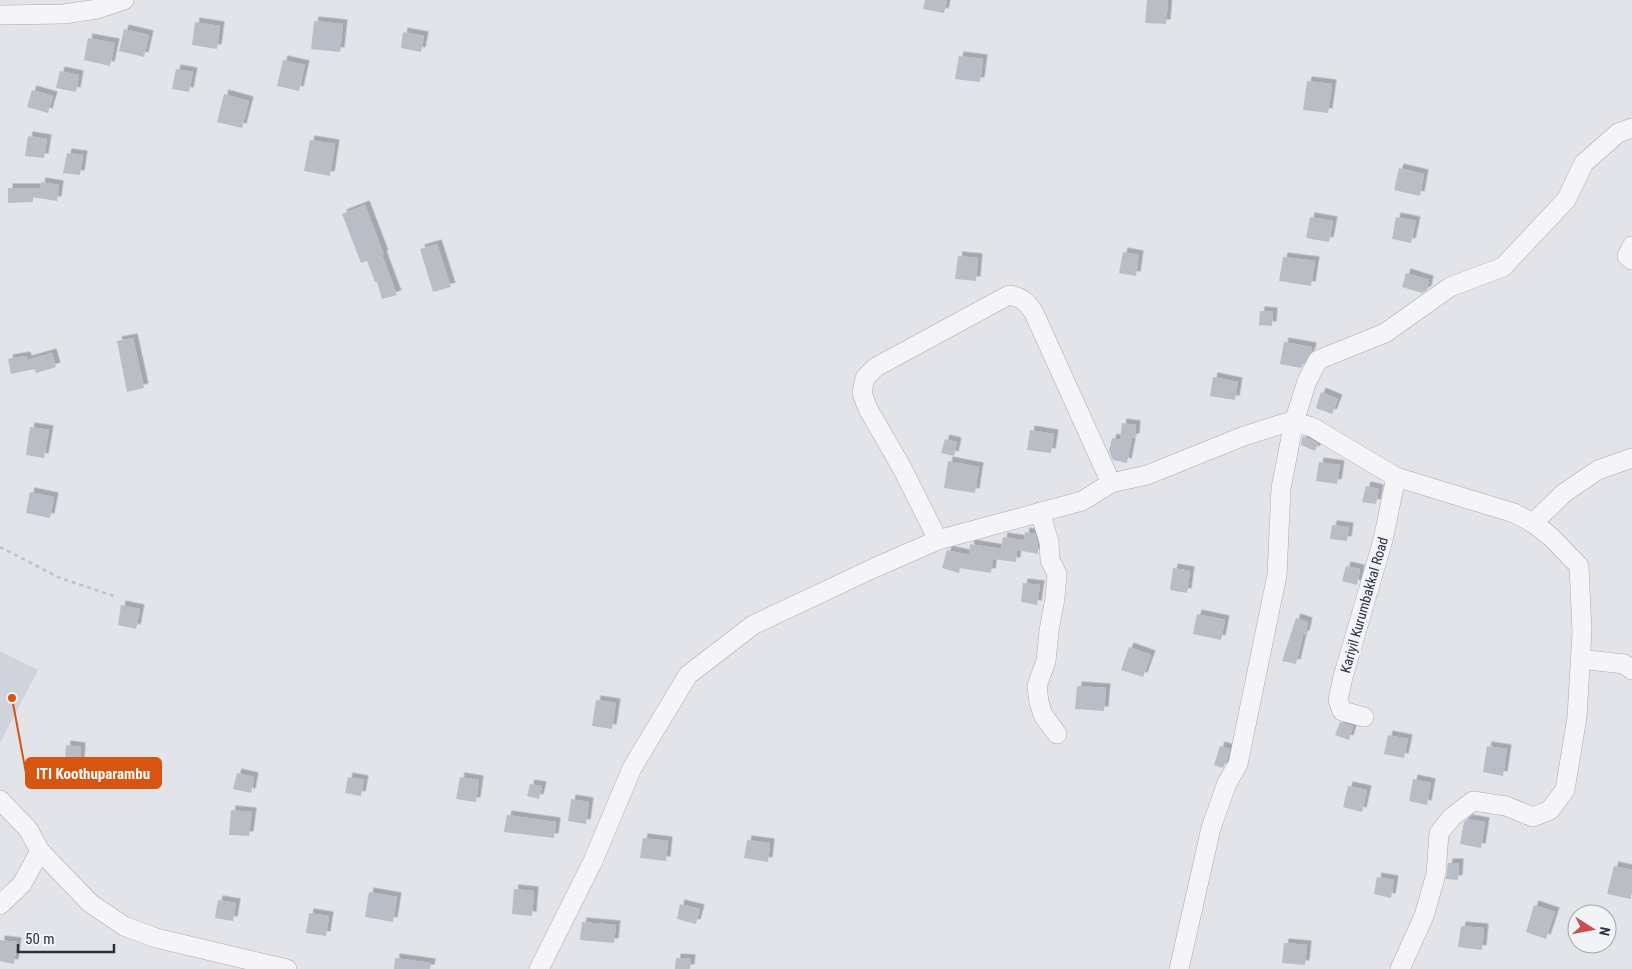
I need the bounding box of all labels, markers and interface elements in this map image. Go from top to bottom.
street label: Kariyil Kurumbakkal Road [1337,535,1391,675]
callout: ITI Koothuparambu [26,758,161,788]
text: ITI Koothuparambu [36,765,150,783]
north arrow [1567,904,1617,954]
scale bar [18,922,114,954]
text: N [1596,926,1613,937]
text: 50 m [25,930,55,948]

